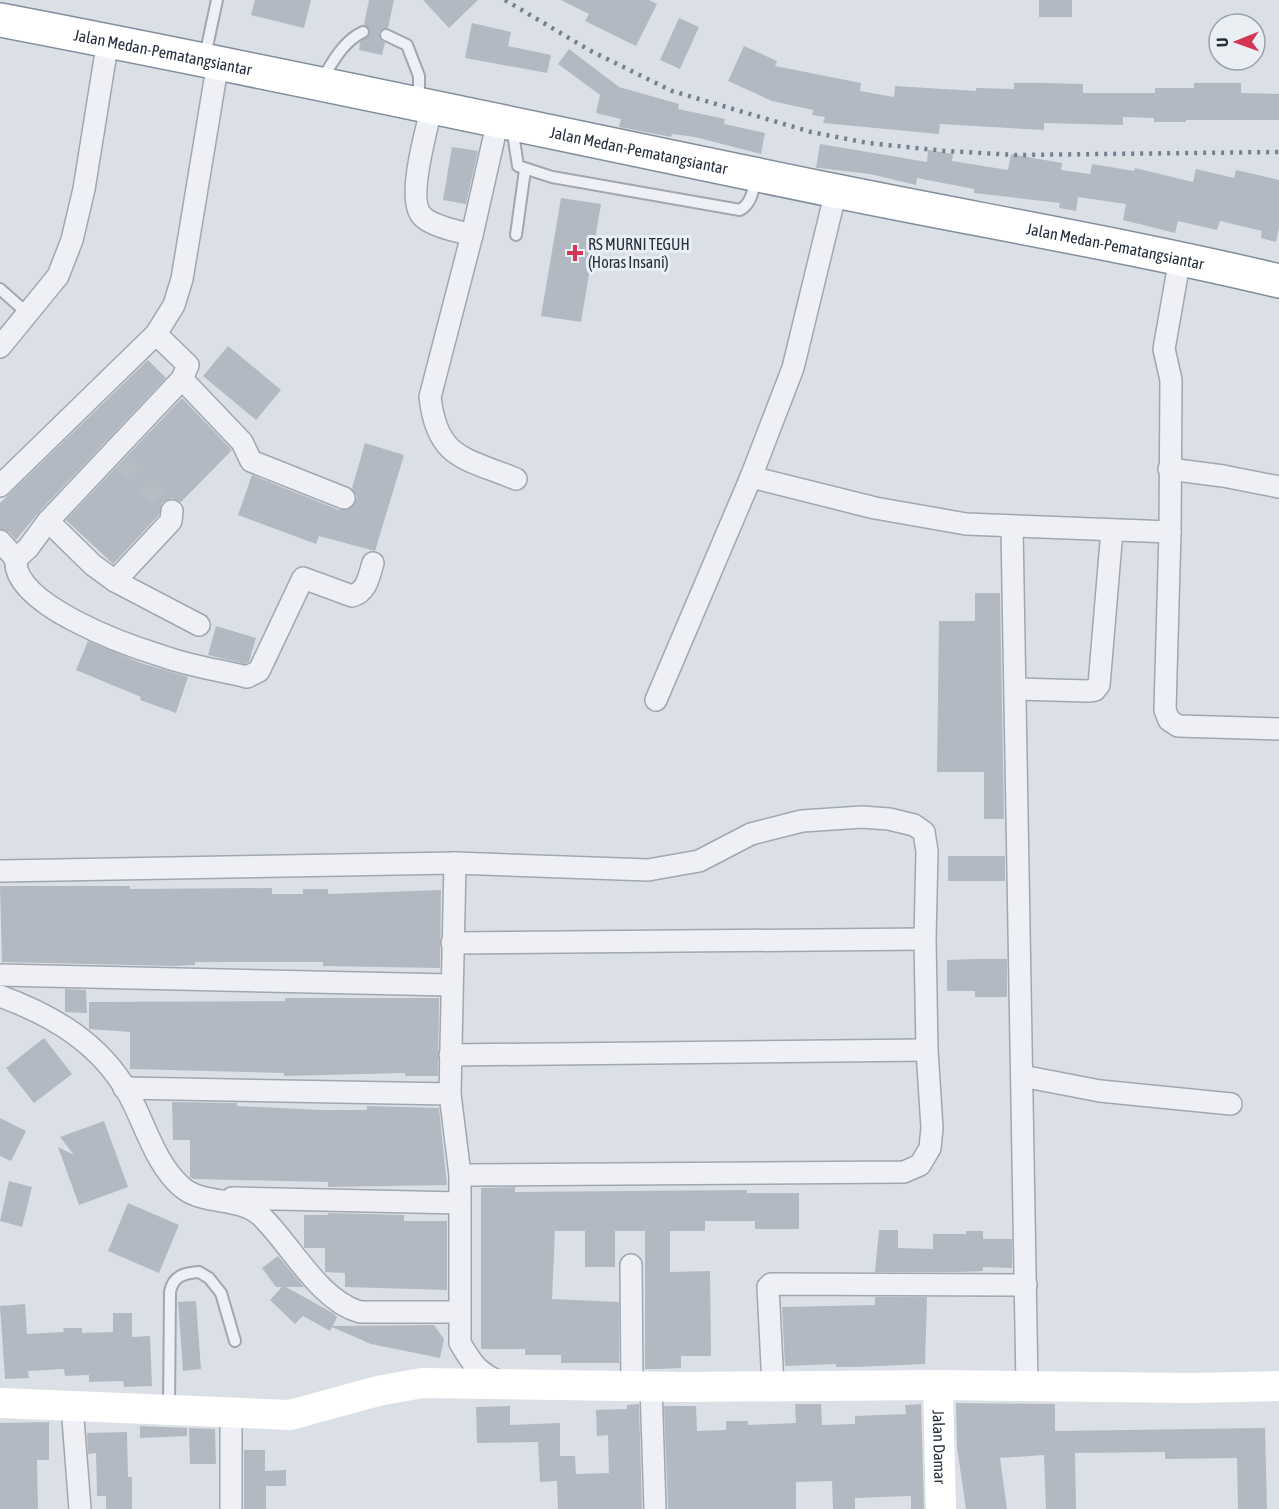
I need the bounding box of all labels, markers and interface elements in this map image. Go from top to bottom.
north arrow [1207,12,1267,72]
street label: Jalan Medan-Pematangsiantar [72,25,254,79]
text: U [1213,37,1231,47]
street label: Jalan Medan-Pematangsiantar [548,123,730,178]
street label: Jalan Medan-Pematangsiantar [1025,219,1206,273]
place label: RS MURNI TEGUH (Horas Insani) [588,235,690,272]
marker: RS MURNI TEGUH (Horas Insani) [566,244,584,262]
street label: Jalan Damar [930,1410,949,1485]

